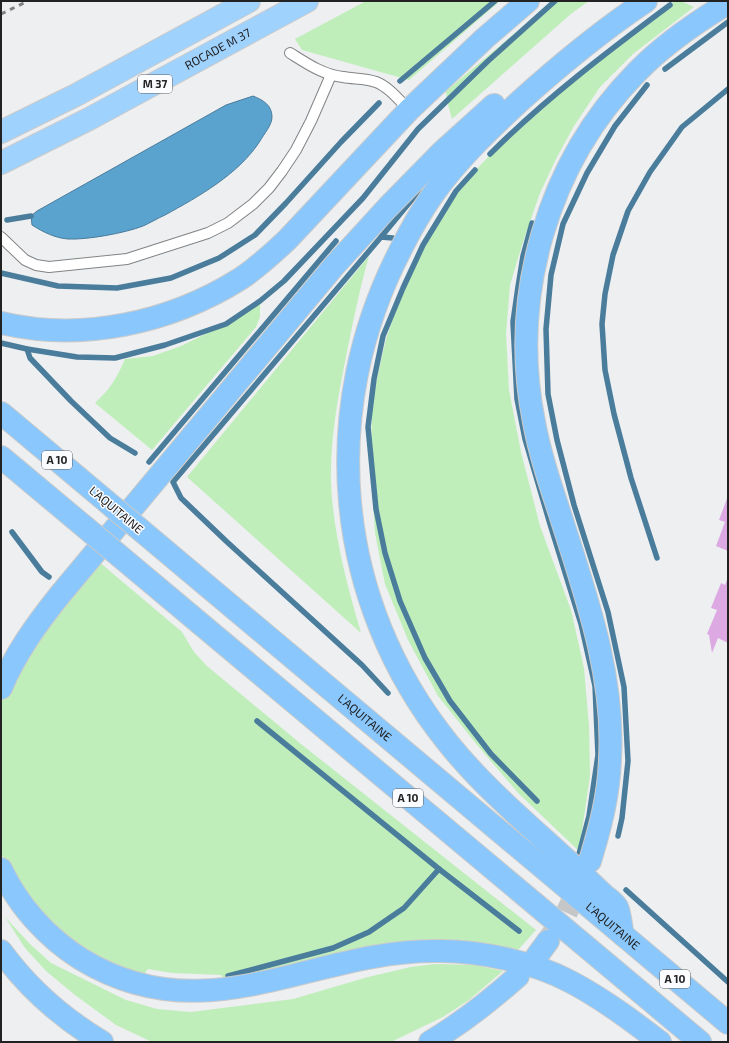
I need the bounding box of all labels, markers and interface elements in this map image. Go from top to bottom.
street label: ROCADE M 37 [182,25,253,72]
road number: M 37 [138,75,172,93]
road number: A 10 [42,451,72,469]
street label: L'AQUITAINE [86,483,147,537]
street label: L'AQUITAINE [335,691,395,744]
road number: A 10 [393,789,423,807]
street label: L'AQUITAINE [584,899,643,952]
road number: A 10 [660,970,690,988]

